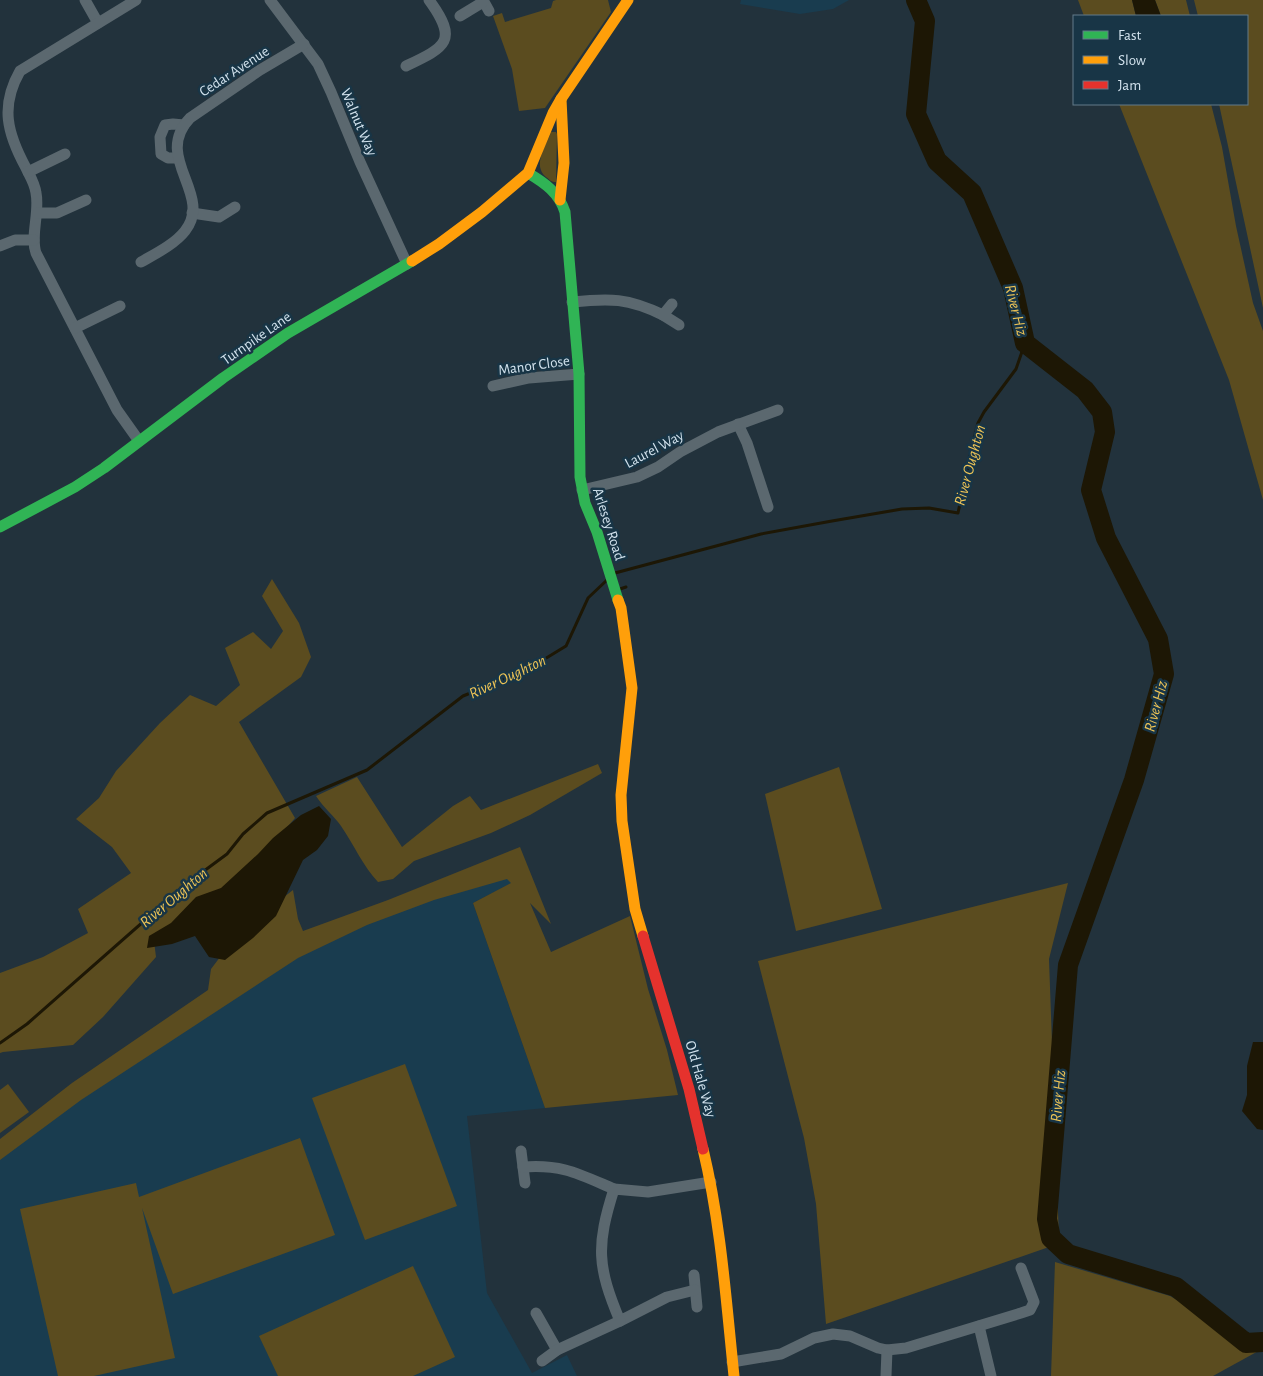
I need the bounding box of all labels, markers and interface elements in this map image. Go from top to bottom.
legend [1073,15,1248,105]
text: Fast [1118,28,1142,43]
street label: Cedar Avenue [197,43,272,99]
text: Slow [1118,53,1146,68]
text: Jam [1118,78,1141,93]
street label: Walnut Way [338,86,380,159]
water label: River Hiz [1002,283,1030,338]
street label: Turnpike Lane [219,309,294,368]
street label: Manor Close [497,353,571,378]
water label: River Oughton [952,423,988,507]
street label: Laurel Way [622,427,687,471]
street label: Arlesey Road [590,486,627,562]
water label: River Oughton [467,652,548,702]
water label: River Hiz [1141,678,1171,734]
water label: River Oughton [137,865,211,931]
street label: Old Hale Way [682,1039,719,1120]
water label: River Hiz [1048,1069,1068,1123]

